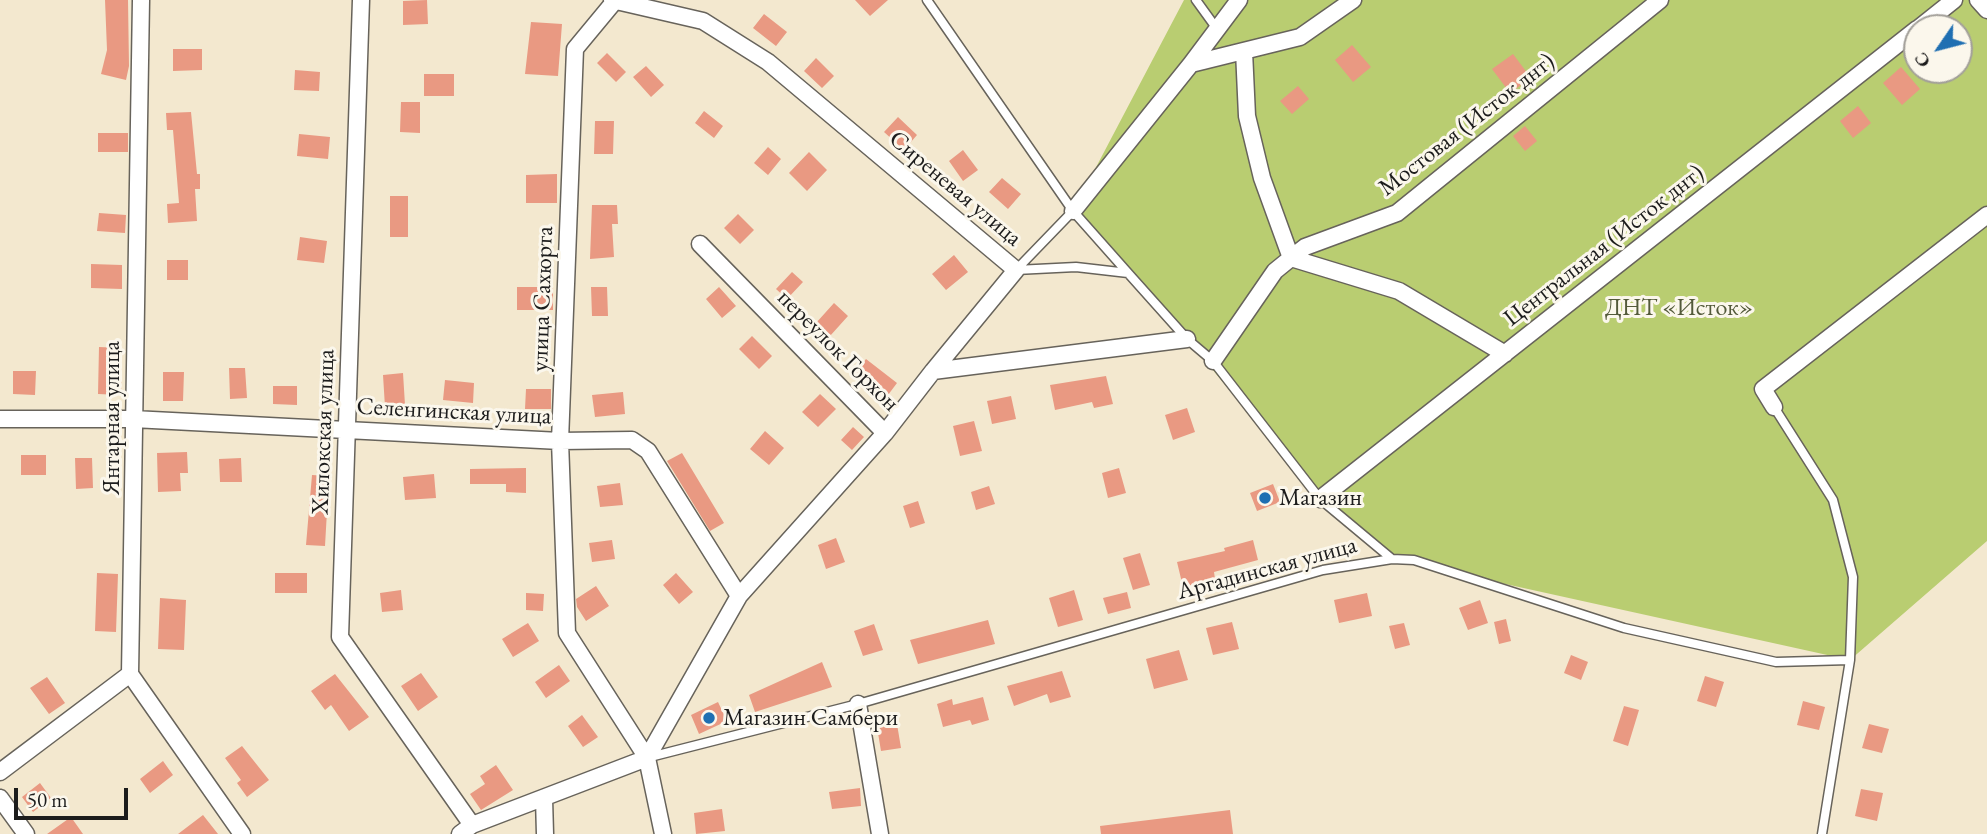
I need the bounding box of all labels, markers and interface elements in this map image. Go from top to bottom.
north arrow [1903,14,1973,84]
street label: Мостовая (Исток днт) [1373,47,1561,203]
text: С [1908,47,1936,73]
street label: Сиреневая улица [883,125,1027,253]
street label: Центральная (Исток днт) [1498,159,1710,333]
street label: улица Сахюрта [526,226,560,372]
street label: переулок Горхон [771,284,905,418]
park label: ДНТ «Исток» [1605,294,1753,322]
street label: Янтарная улица [98,341,126,495]
street label: Хилокская улица [307,349,341,515]
street label: Селенгинская улица [356,393,552,431]
place label: Магазин [1279,484,1362,512]
marker: Магазин [1257,490,1273,506]
street label: Аргадинская улица [1174,531,1360,607]
place label: Магазин Самбери [723,704,898,732]
marker: Магазин Самбери [701,710,717,726]
scale bar [18,774,131,818]
text: 50 m [27,786,68,813]

